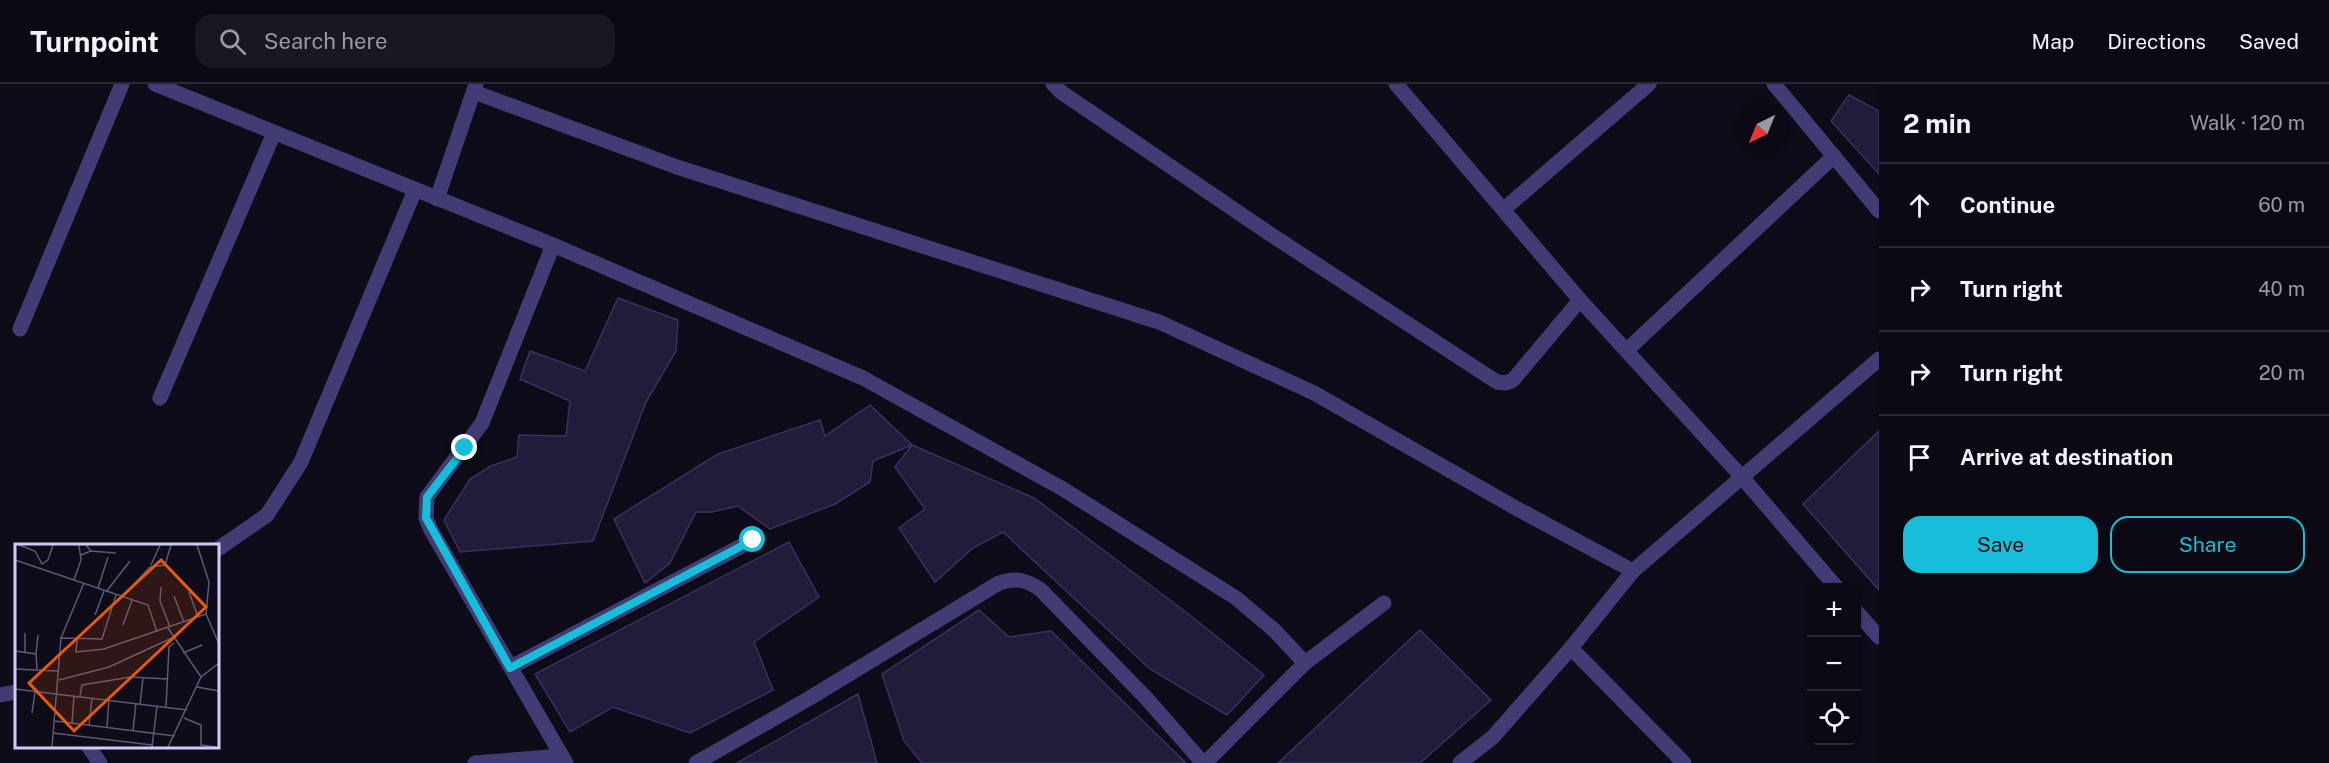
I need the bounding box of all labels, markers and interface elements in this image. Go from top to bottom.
search box [195,14,615,68]
text: Turnpoint [30,25,159,58]
icon: search [216,25,249,58]
text: Search here [264,28,387,54]
text: Map [2032,29,2074,54]
text: Directions [2107,29,2206,54]
text: Saved [2239,29,2299,54]
north arrow [1735,102,1789,156]
text: 2 min [1903,108,1971,139]
text: Walk · 120 m [2190,111,2305,135]
icon: ahead [1903,189,1936,222]
text: Continue [1960,192,2055,218]
text: 60 m [2258,193,2305,217]
icon: right [1903,273,1936,306]
text: Turn right [1960,276,2063,302]
text: 40 m [2258,277,2305,301]
icon: right [1903,357,1936,390]
text: Turn right [1960,360,2063,386]
text: 20 m [2259,361,2305,385]
route end [451,434,477,460]
icon: arrive [1903,441,1936,474]
text: Arrive at destination [1960,444,2173,470]
button: Save [1903,516,2098,573]
button: Share [2110,516,2305,573]
route start [739,526,765,552]
inset map [15,544,219,748]
map controls [1807,583,1861,745]
button: + [1807,583,1861,637]
button: − [1807,637,1861,691]
button: locate [1807,691,1861,745]

